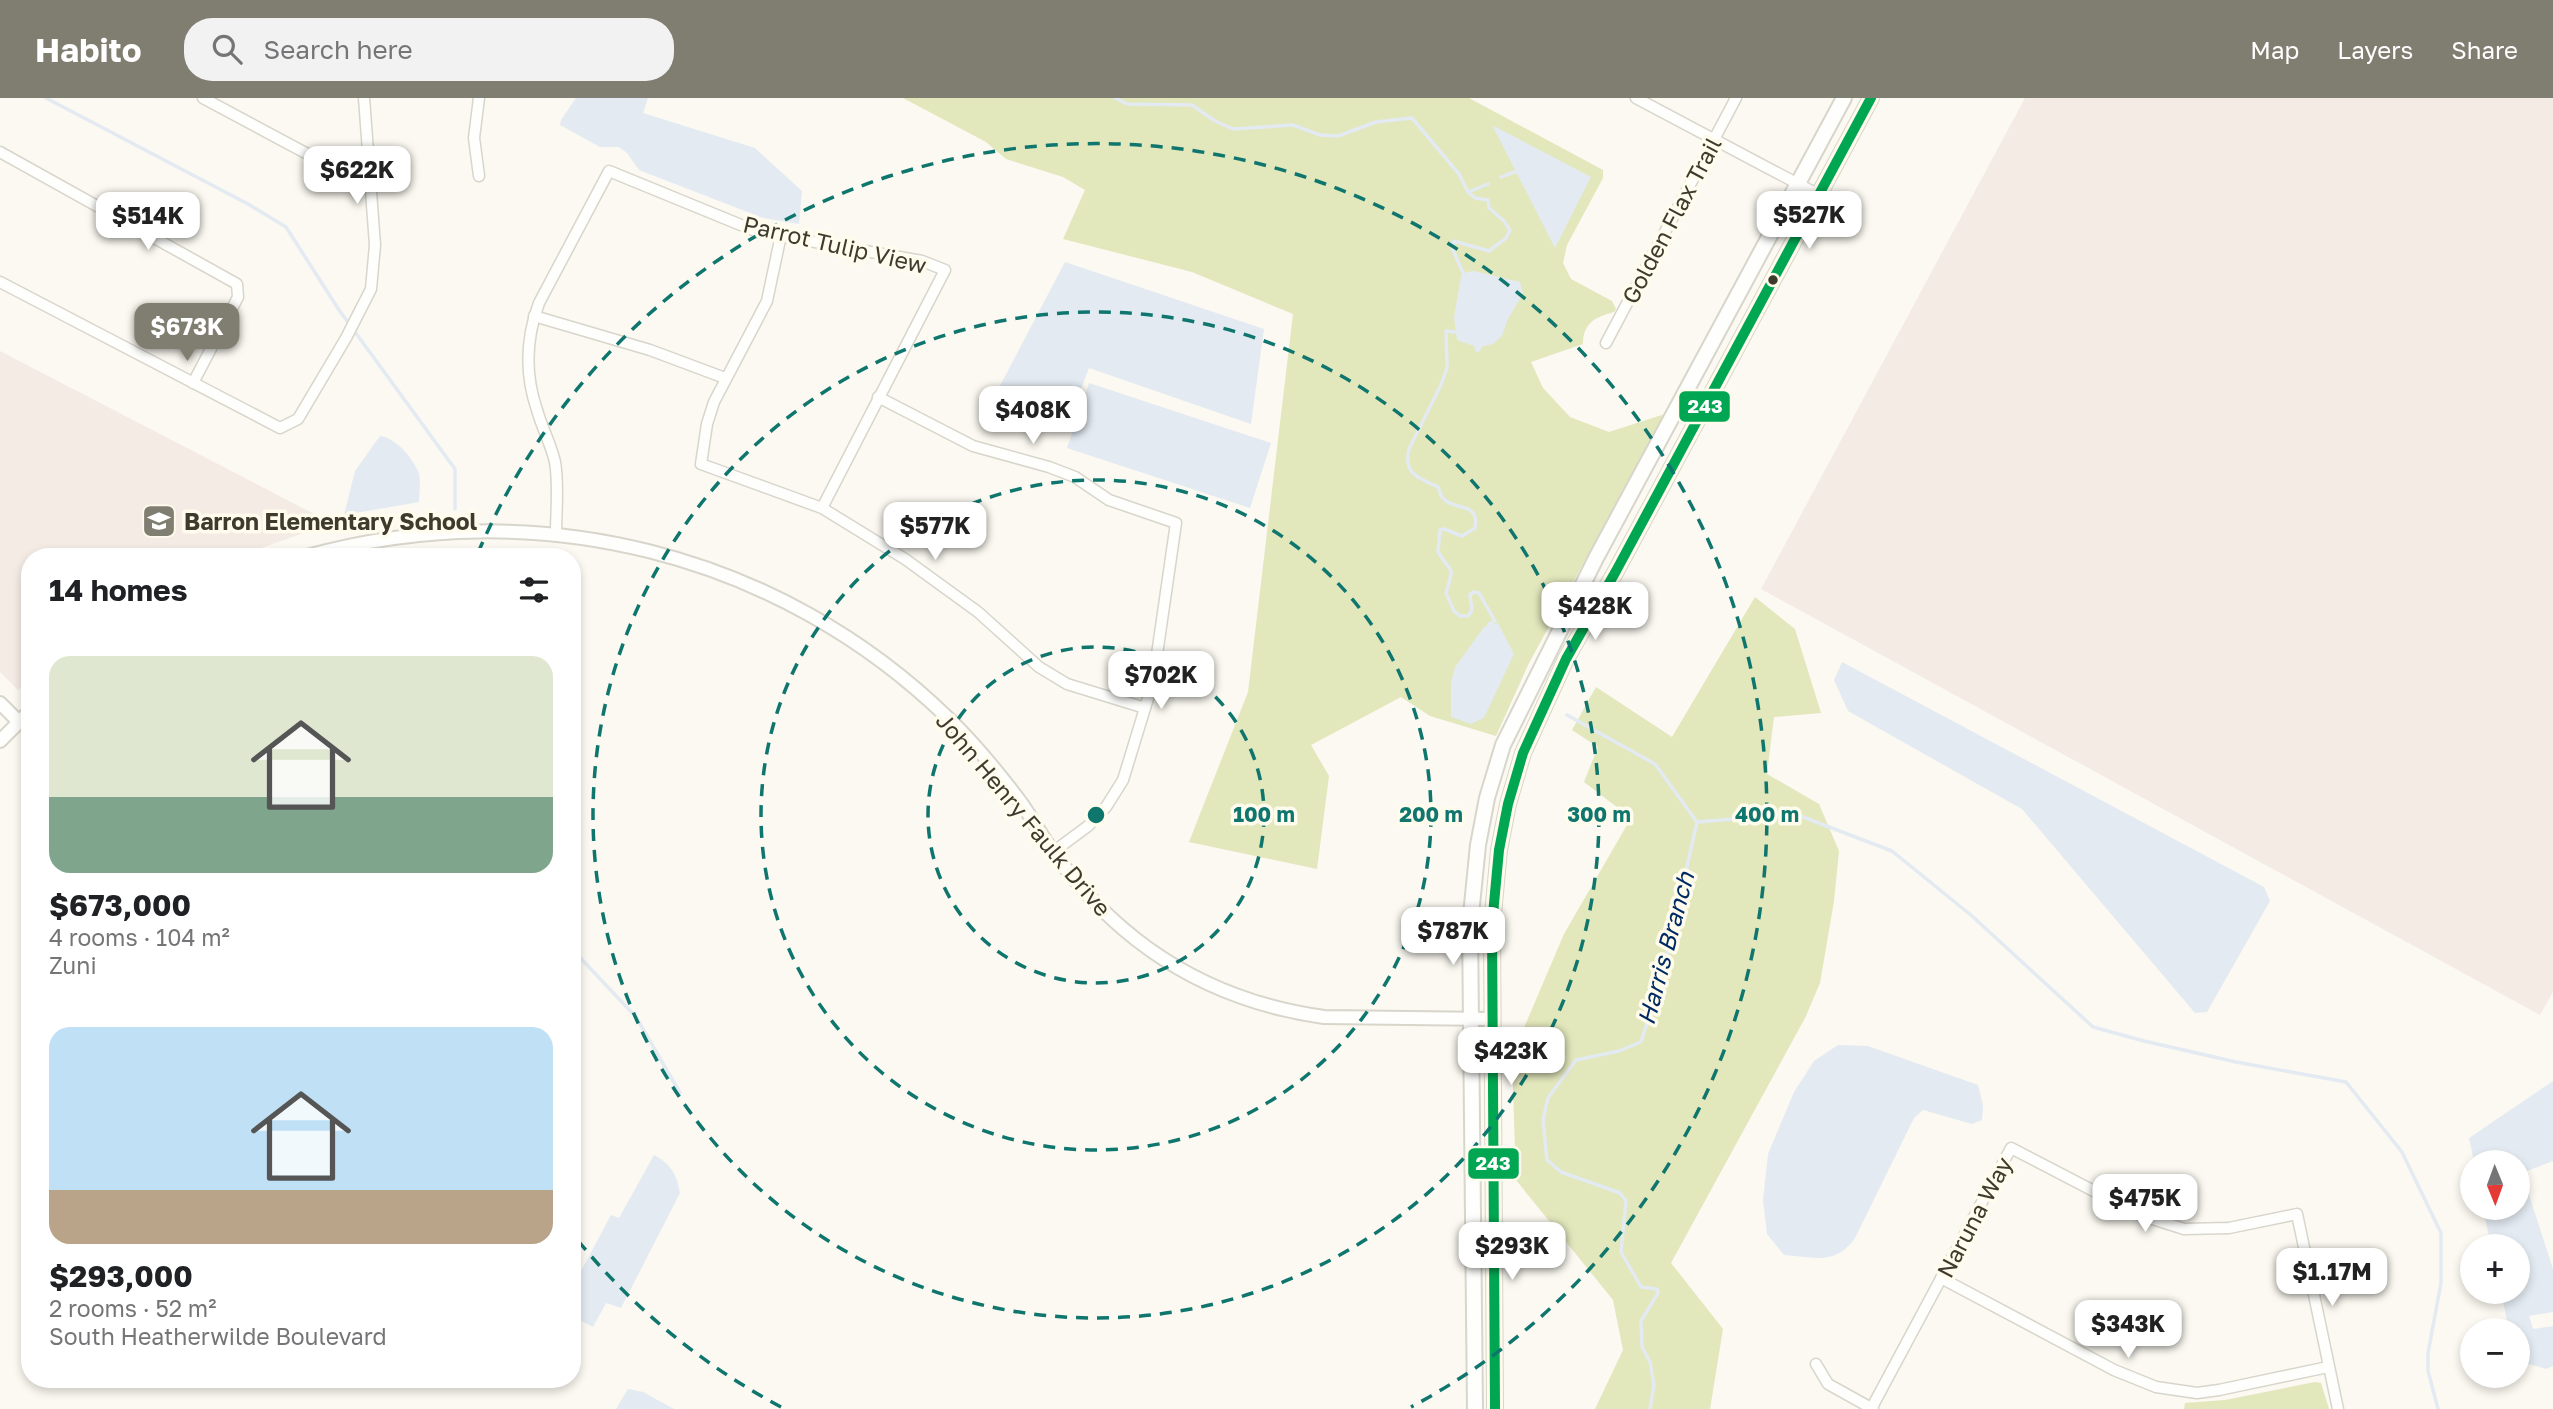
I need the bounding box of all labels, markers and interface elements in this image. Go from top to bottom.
search box [184,18,674,81]
text: Habito [35,30,142,69]
icon: search [208,30,246,68]
text: Search here [264,34,413,65]
text: Map [2250,35,2299,64]
text: Layers [2337,35,2413,64]
text: Share [2451,35,2518,64]
street label: Golden Flax Trail [1615,132,1727,308]
pin: $622K [308,146,406,206]
text: $622K [320,155,394,183]
pin: $514K [99,192,197,252]
pin: $527K [1760,192,1858,251]
text: $527K [1773,200,1845,228]
text: $514K [112,201,184,229]
street label: Parrot Tulip View [741,209,929,279]
unlabelled marker [1766,273,1780,287]
pin: $673K [138,303,236,363]
text: $673K [150,312,224,340]
pin: $408K [984,386,1082,446]
line badge: 243 [1678,390,1731,423]
text: 243 [1687,394,1723,417]
text: $408K [995,395,1071,423]
school or university icon: Barron Elementary School [140,502,178,540]
pin: $577K [886,503,984,562]
place label: Barron Elementary School [184,507,478,535]
text: $577K [899,511,971,539]
icon: filters [515,571,553,609]
text: 14 homes [49,572,188,608]
pin: $428K [1546,582,1644,642]
text: $428K [1557,591,1633,619]
pin: $702K [1112,652,1210,711]
text: $702K [1124,660,1198,688]
icon: home [238,702,364,828]
street label: John Henry Faulk Drive [931,707,1117,921]
text: 100 m [1233,801,1295,827]
text: 200 m [1399,801,1463,827]
text: 300 m [1567,801,1631,827]
text: 400 m [1735,801,1799,827]
centre of rings [1084,803,1108,827]
water label: Harris Branch [1631,867,1700,1028]
text: $673,000 [49,887,191,923]
pin: $787K [1404,908,1502,967]
text: $787K [1417,916,1489,944]
text: 4 rooms · 104 m² [49,923,230,951]
text: Zuni [49,951,97,979]
pin: $423K [1462,1028,1560,1087]
text: $423K [1474,1036,1548,1064]
icon: home [238,1073,364,1199]
line badge: 243 [1467,1147,1520,1180]
north arrow [2460,1150,2530,1220]
map controls [2460,1150,2530,1388]
text: 243 [1475,1151,1511,1174]
street label: Naruna Way [1930,1152,2018,1282]
pin: $475K [2096,1174,2194,1234]
text: $475K [2108,1183,2182,1211]
pin: $293K [1463,1222,1561,1282]
text: $293K [1475,1231,1549,1259]
button: + [2460,1234,2530,1304]
pin: $1.17M [2275,1248,2389,1308]
text: $1.17M [2292,1257,2372,1285]
text: $293,000 [49,1258,193,1294]
text: 2 rooms · 52 m² [49,1294,216,1322]
pin: $343K [2079,1300,2177,1360]
text: $343K [2091,1309,2165,1337]
button: − [2460,1318,2530,1388]
text: South Heatherwilde Boulevard [49,1322,387,1350]

